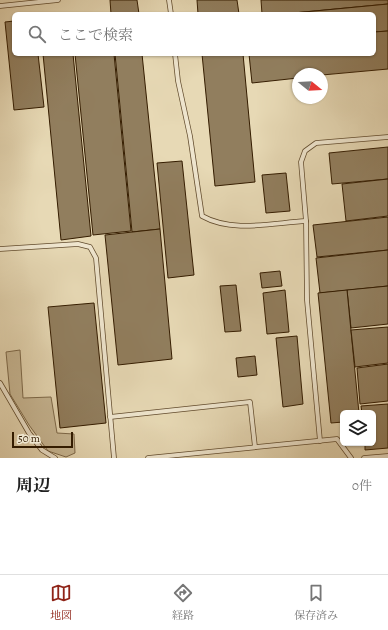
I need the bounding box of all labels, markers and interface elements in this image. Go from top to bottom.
search box [12,12,376,56]
icon: search [26,23,48,45]
text: ここで検索 [58,25,133,45]
north arrow [292,68,328,104]
map controls [340,410,376,446]
button: layers [340,410,376,446]
scale bar [12,430,73,449]
text: 50 m [18,431,40,446]
text: 周辺 [16,474,50,497]
text: 0件 [352,477,372,494]
tab: 地図 [50,582,72,623]
tab: 経路 [172,582,194,623]
tab: 保存済み [294,582,338,623]

